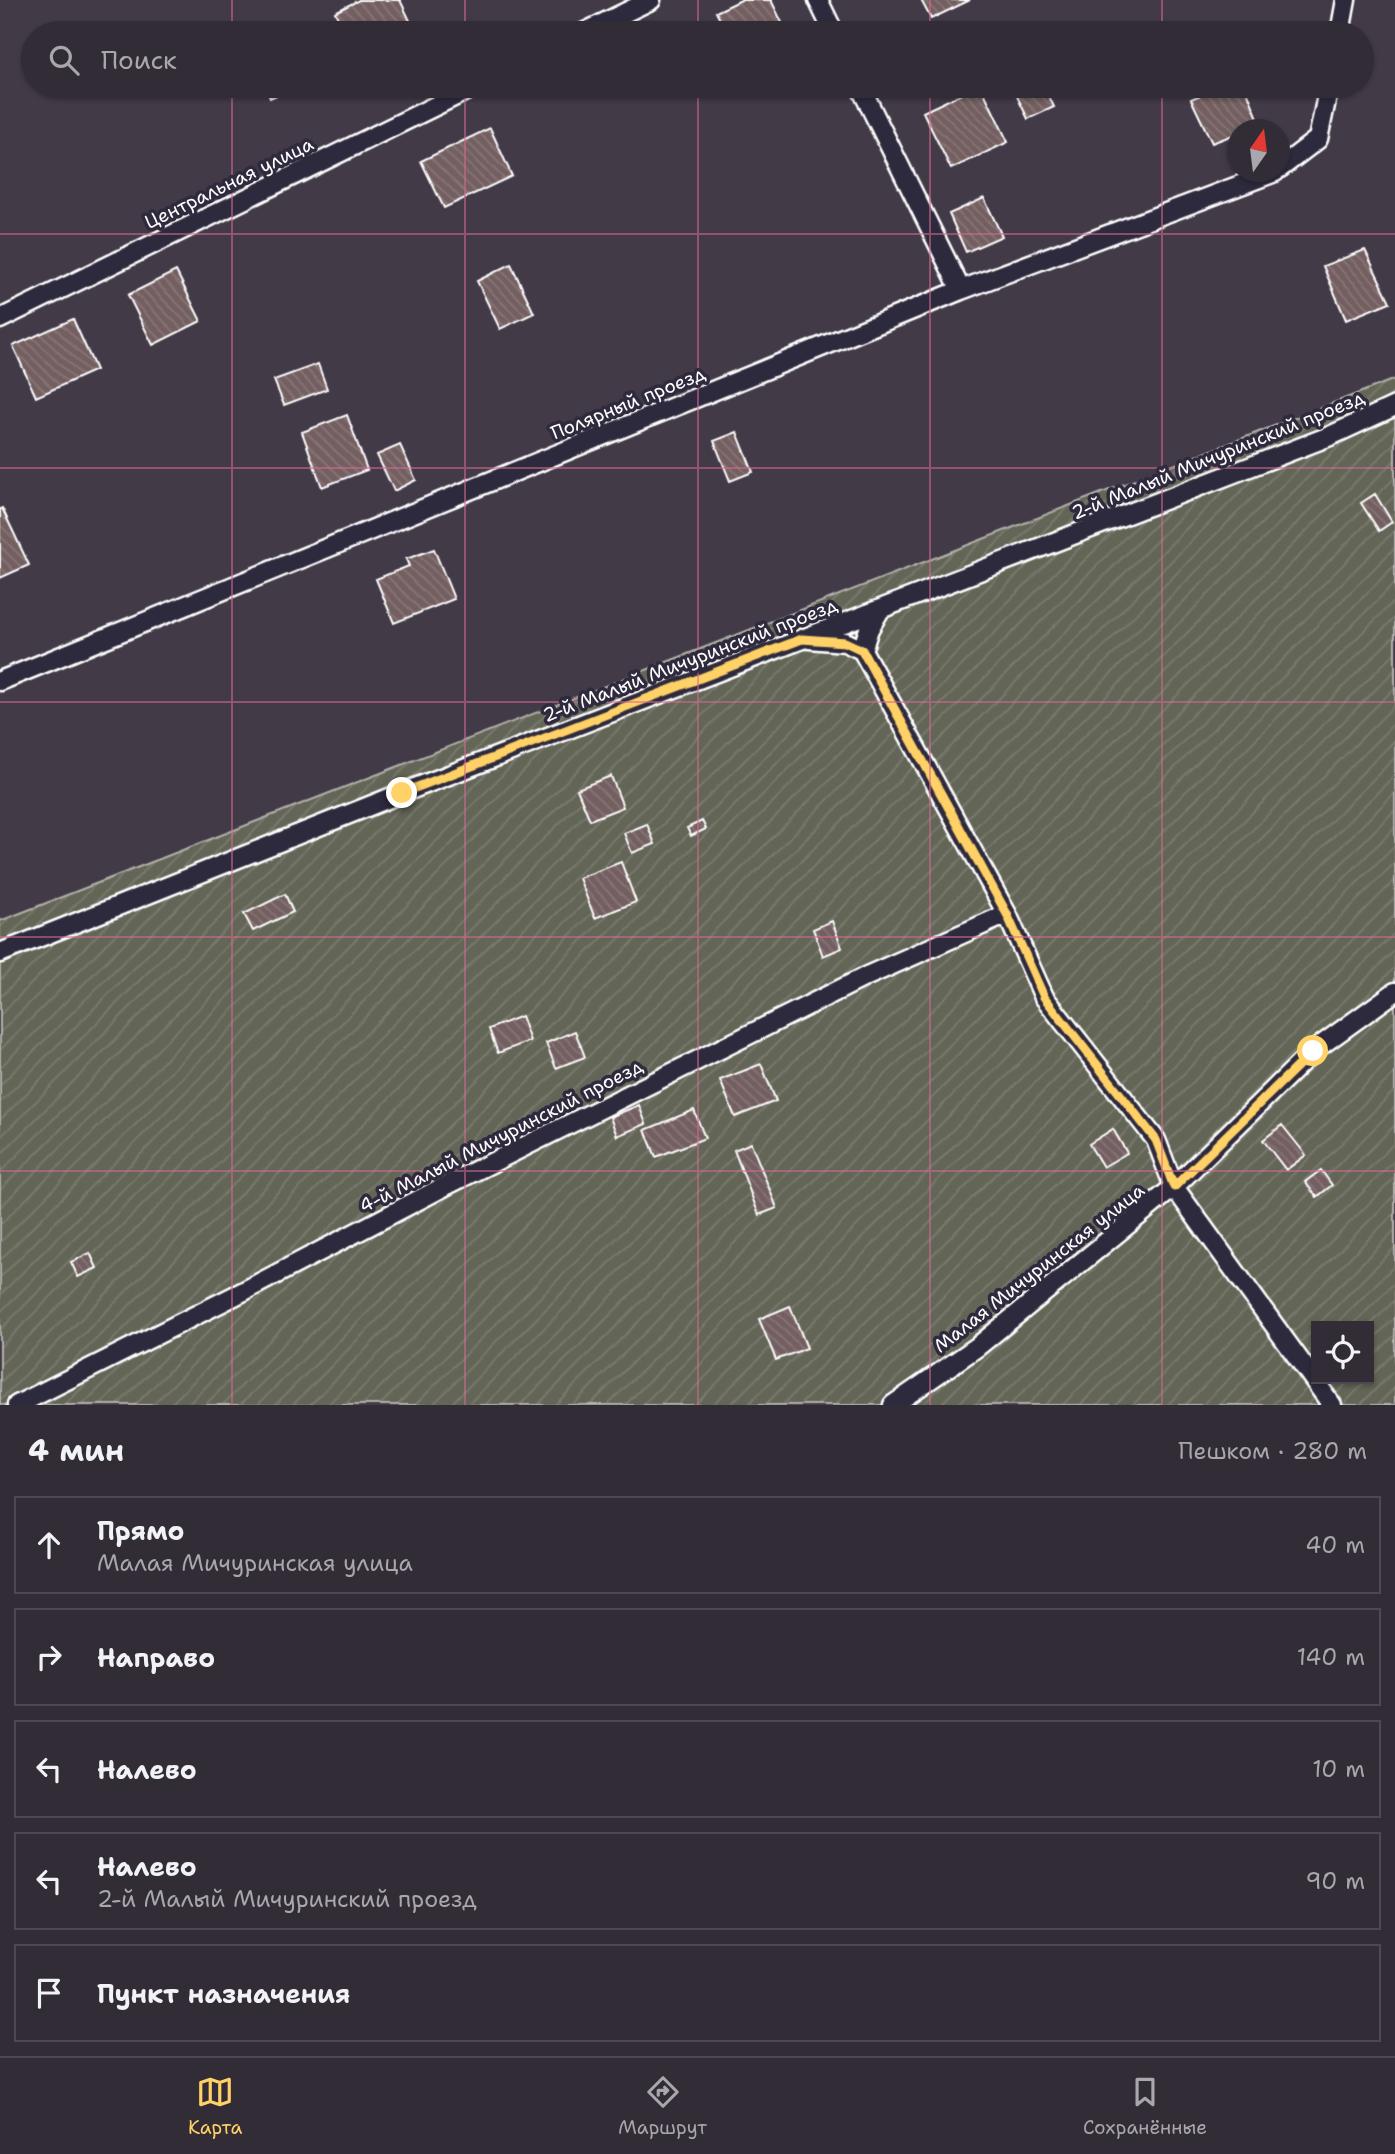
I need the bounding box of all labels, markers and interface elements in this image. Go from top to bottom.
search box [21,21,1374,98]
icon: search [45,41,83,79]
text: Поиск [101,42,177,77]
north arrow [1227,119,1290,182]
street label: Центральная улица [140,131,318,235]
street label: Полярный проезд [547,361,709,445]
street label: 2-й Малый Мичуринский проезд [1068,385,1368,525]
street label: 2-й Малый Мичуринский проезд [539,592,841,728]
route end [386,777,417,808]
route start [1297,1035,1328,1066]
street label: 4-й Малый Мичуринский проезд [355,1053,647,1219]
street label: Малая Мичуринская улица [929,1178,1150,1358]
map controls [1311,1321,1374,1384]
button: locate [1311,1321,1374,1384]
text: 4 мин [28,1430,124,1471]
text: Пешком · 280 m [1178,1436,1367,1466]
text: Прямо [97,1513,185,1548]
icon: ahead [30,1526,68,1564]
text: 40 m [1305,1530,1365,1560]
text: Малая Мичуринская улица [97,1548,413,1578]
icon: right [30,1638,68,1676]
text: Направо [97,1640,215,1675]
text: 140 m [1297,1642,1365,1672]
icon: left [30,1750,68,1788]
text: Налево [97,1752,197,1787]
text: 10 m [1312,1754,1365,1784]
text: Налево [97,1849,197,1884]
icon: left [30,1862,68,1900]
text: 90 m [1305,1866,1365,1896]
text: 2-й Малый Мичуринский проезд [97,1884,477,1914]
icon: arrive [30,1974,68,2012]
text: Пункт назначения [97,1976,350,2011]
tab: Карта [188,2073,242,2140]
tab: Маршрут [618,2073,707,2140]
tab: Сохранённые [1083,2073,1207,2140]

